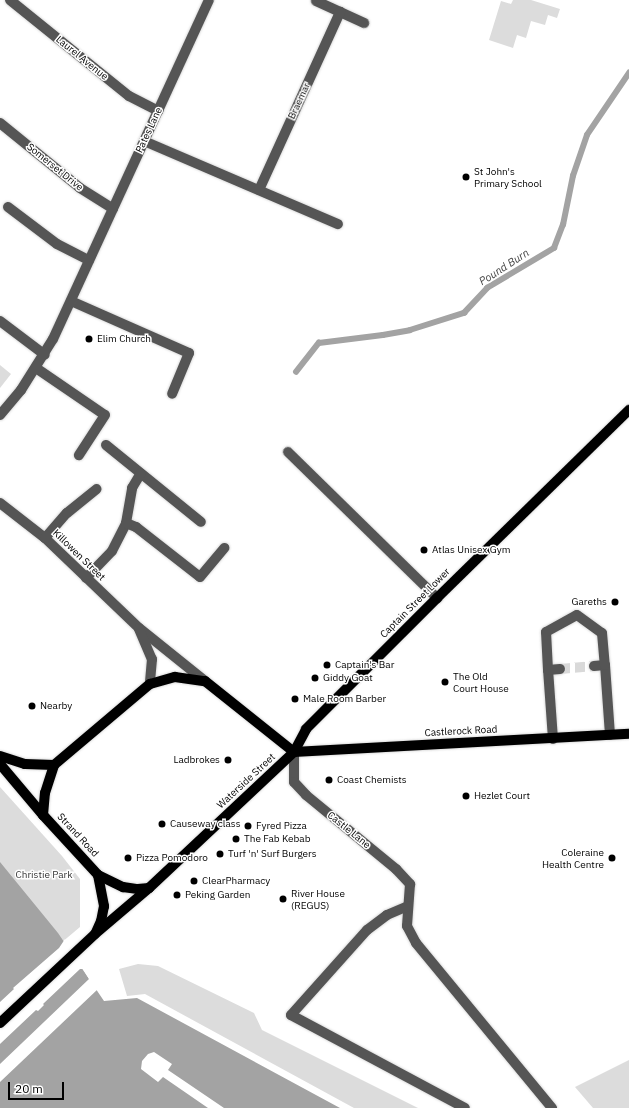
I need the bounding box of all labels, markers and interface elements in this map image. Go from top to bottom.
street label: Laurel Avenue [54,33,110,83]
street label: Braemar [285,81,313,121]
street label: Pates Lane [133,105,165,155]
street label: Somerset Drive [25,141,85,193]
place label: St John's Primary School [474,165,542,188]
marker: St John's Primary School [461,172,471,182]
water label: Pound Burn [477,246,531,288]
place label: Elim Church [97,333,151,345]
marker: Elim Church [84,334,94,344]
street label: Killowen Street [50,527,108,583]
place label: Atlas Unisex Gym [432,544,510,556]
marker: Atlas Unisex Gym [419,545,429,555]
street label: Captain Street Lower [378,566,452,640]
place label: Gareths [572,596,607,608]
marker: Gareths [610,597,620,607]
place label: Captain's Bar [335,659,394,671]
marker: Captain's Bar [322,660,332,670]
place label: The Old Court House [453,670,509,694]
place label: Giddy Goat [323,672,373,684]
marker: Giddy Goat [310,673,320,683]
marker: The Old Court House [440,677,450,687]
place label: Male Room Barber [303,693,386,705]
marker: Male Room Barber [290,694,300,704]
place label: Nearby [40,700,72,712]
marker: Nearby [27,701,37,711]
street label: Castlerock Road [424,723,498,739]
street label: Waterside Street [214,751,278,811]
place label: Ladbrokes [173,754,220,766]
marker: Ladbrokes [223,755,233,765]
place label: Coast Chemists [337,774,407,786]
marker: Coast Chemists [324,775,334,785]
place label: Hezlet Court [474,790,530,802]
marker: Hezlet Court [461,791,471,801]
street label: Castle Lane [325,809,373,851]
street label: Strand Road [55,811,101,859]
place label: Causeway class [170,818,241,830]
marker: Causeway class [157,819,167,829]
place label: Fyred Pizza [256,820,307,832]
marker: Fyred Pizza [243,821,253,831]
place label: The Fab Kebab [244,833,310,845]
marker: The Fab Kebab [231,834,241,844]
place label: Coleraine Health Centre [542,846,604,870]
place label: Turf 'n' Surf Burgers [228,848,317,860]
marker: Turf 'n' Surf Burgers [215,849,225,859]
place label: Pizza Pomodoro [136,852,208,864]
marker: Pizza Pomodoro [123,853,133,863]
marker: Coleraine Health Centre [607,853,617,863]
park label: Christie Park [16,869,72,881]
place label: ClearPharmacy [202,875,270,887]
marker: ClearPharmacy [189,876,199,886]
place label: River House (REGUS) [291,887,345,910]
place label: Peking Garden [185,889,250,901]
marker: Peking Garden [172,890,182,900]
marker: River House (REGUS) [278,894,288,904]
scale bar [10,1074,66,1100]
text: 20 m [15,1081,43,1096]

